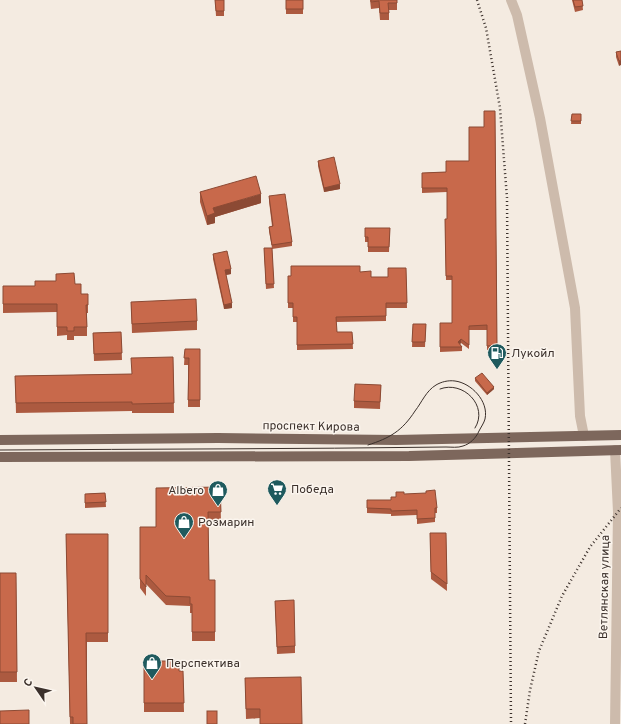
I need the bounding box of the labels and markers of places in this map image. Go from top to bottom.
fuel station icon: Лукойл [486,342,508,370]
place label: Лукойл [511,346,555,362]
supermarket icon: Победа [266,478,288,506]
shop icon: Albero [207,479,229,507]
place label: Победа [291,482,334,498]
place label: Albero [168,483,204,499]
shop icon: Розмарин [173,511,195,539]
place label: Розмарин [198,515,254,531]
shop icon: Перспектива [141,652,163,680]
place label: Перспектива [166,656,240,672]

